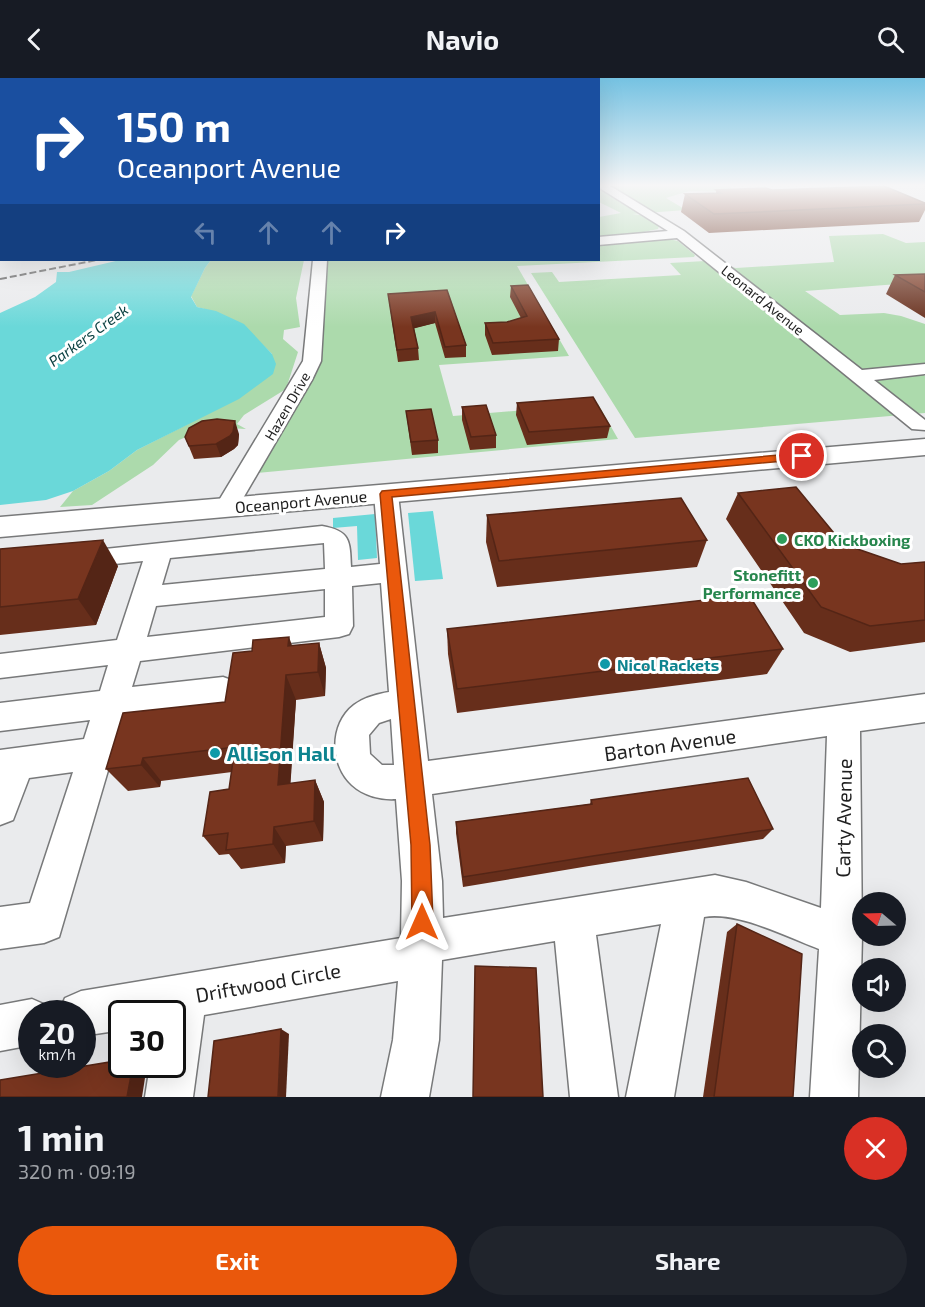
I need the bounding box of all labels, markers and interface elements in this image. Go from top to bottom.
icon: back [18,23,51,56]
text: Navio [426,23,499,55]
icon: search [874,23,907,56]
text: 150 m [117,100,231,150]
icon: right [18,102,96,180]
text: Oceanport Avenue [117,151,341,183]
icon: left [189,216,222,249]
icon: ahead [252,216,285,249]
icon: ahead [315,216,348,249]
icon: right [378,216,411,249]
street label: Leonard Avenue [718,261,808,339]
water label: Parkers Creek [45,300,132,370]
street label: Hazen Drive [261,369,313,443]
pin [776,430,827,481]
icon: arrive [785,439,818,472]
street label: Oceanport Avenue [234,486,368,516]
place label: CKO Kickboxing [794,530,911,549]
marker: CKO Kickboxing [775,532,789,546]
place label: Stonefitt Performance [703,565,801,602]
marker: Stonefitt Performance [806,576,820,590]
place label: Nicol Rackets [617,655,719,674]
marker: Nicol Rackets [598,657,612,671]
street label: Barton Avenue [602,723,738,765]
place label: Allison Hall [227,741,336,765]
marker: Allison Hall [208,746,222,760]
street label: Carty Avenue [830,758,856,878]
position arrow [390,890,454,954]
north arrow [852,892,906,946]
map controls [852,892,906,1078]
street label: Driftwood Circle [193,957,343,1007]
button: sound [852,958,906,1012]
speed limit sign: 30 [108,1000,186,1078]
text: 20 [39,1014,75,1050]
button: search [852,1024,906,1078]
text: km/h [38,1045,76,1063]
text: 1 min [18,1115,105,1158]
button: close [844,1117,907,1180]
text: 320 m · 09:19 [18,1159,136,1183]
button: Exit [18,1226,457,1295]
button: Share [469,1226,907,1295]

